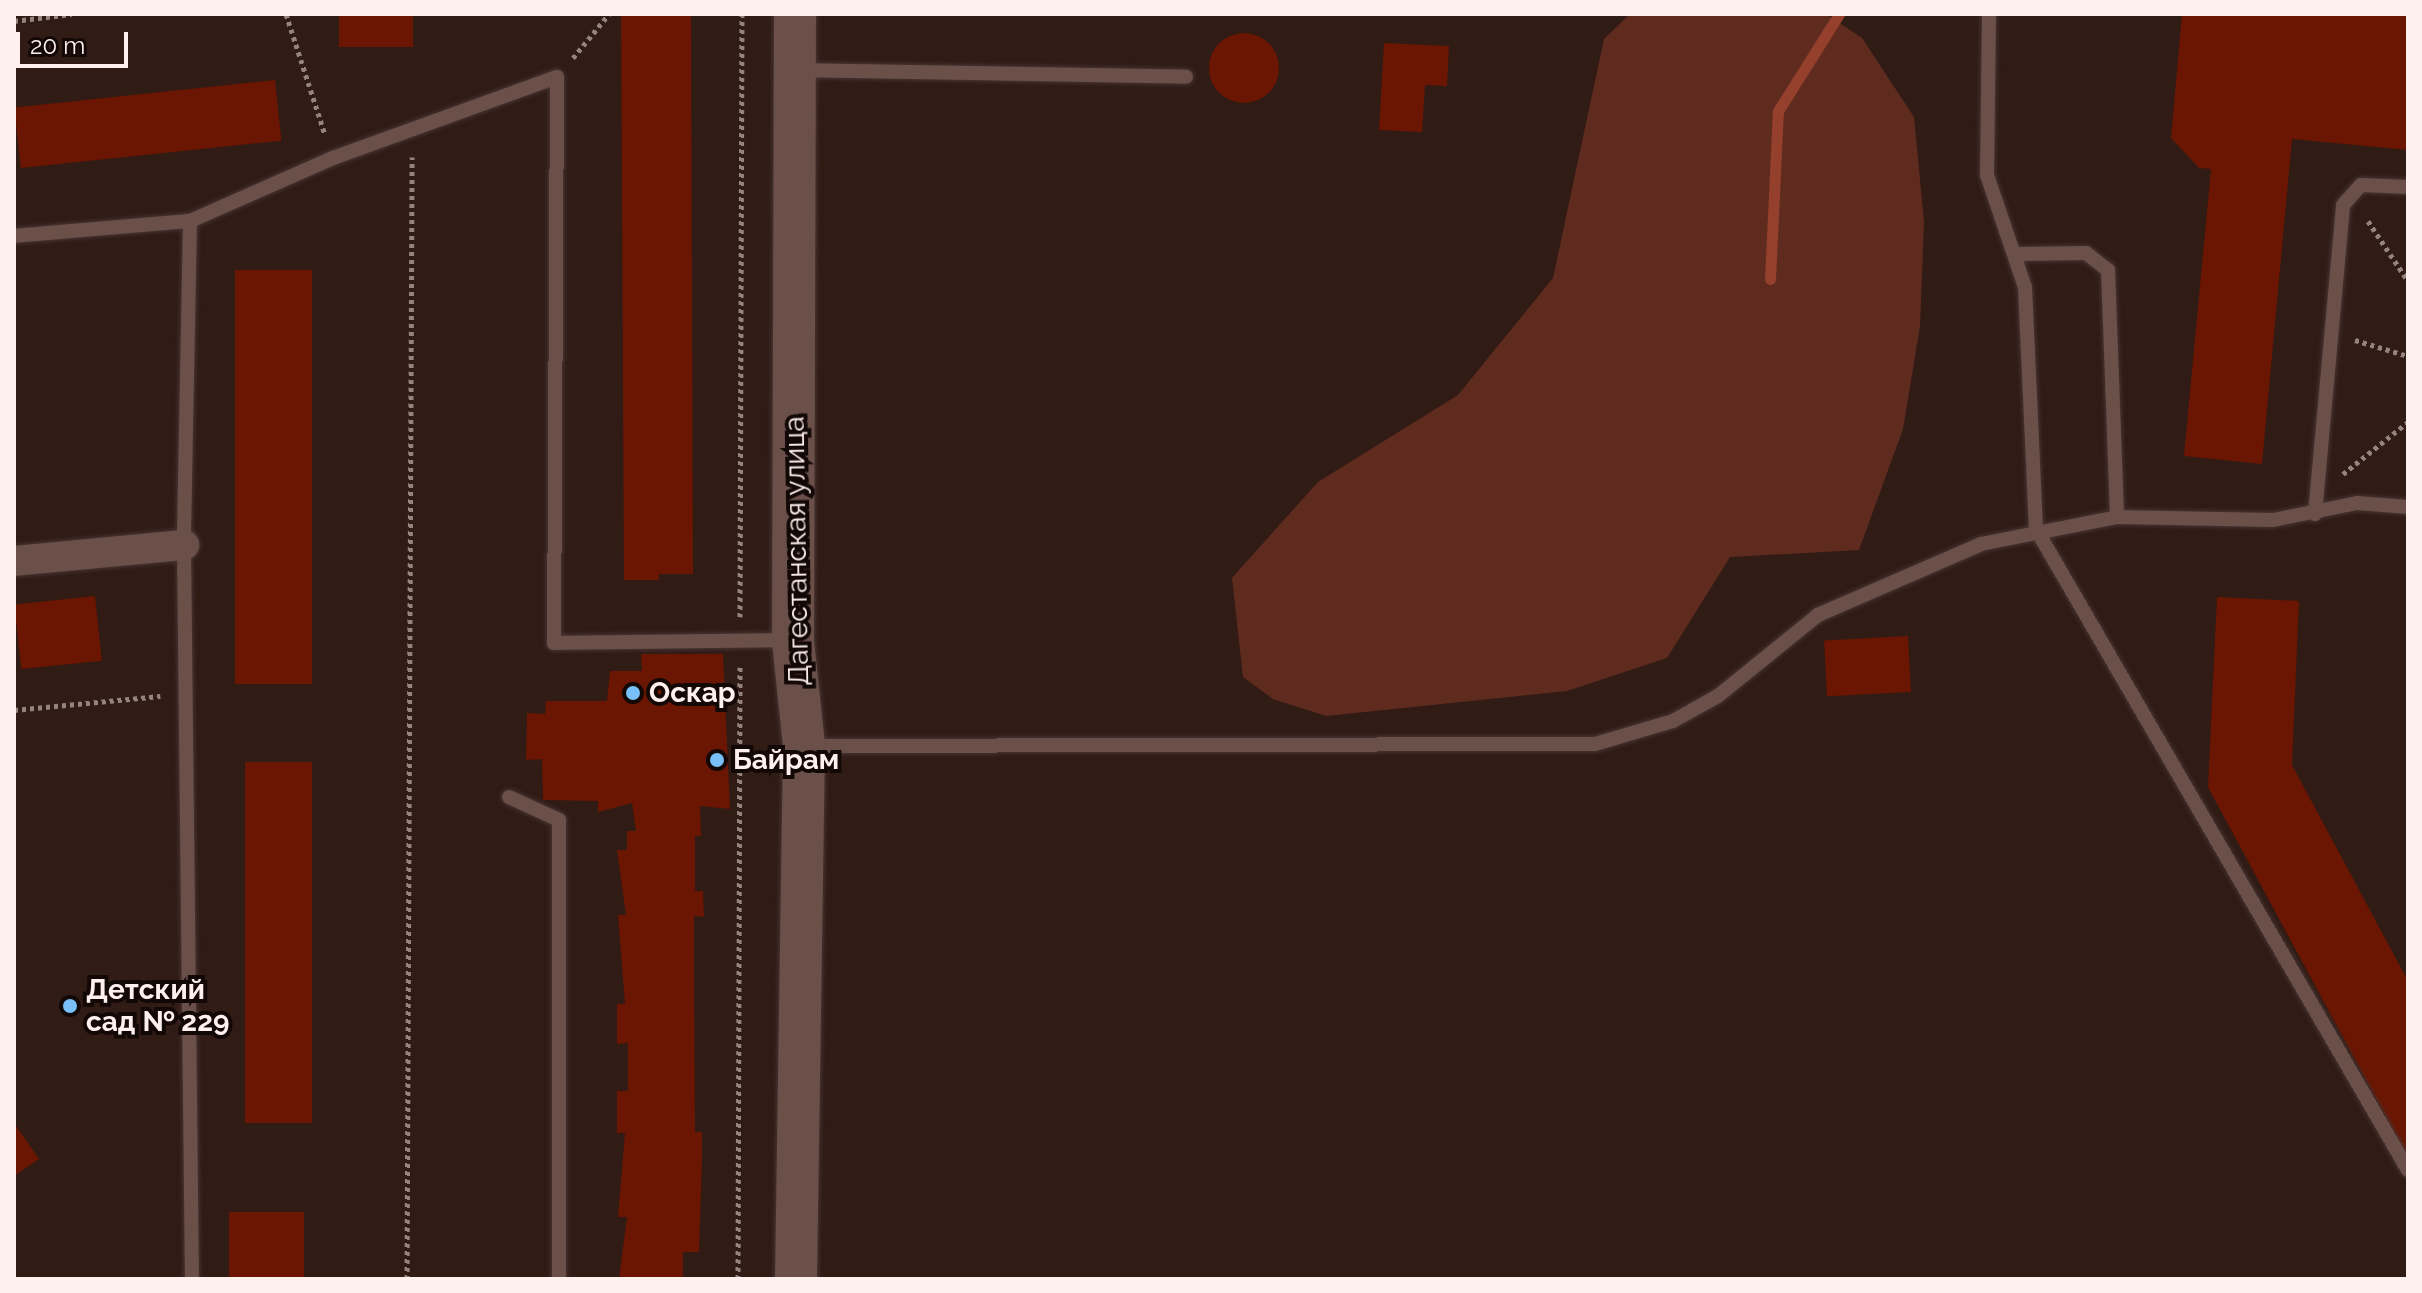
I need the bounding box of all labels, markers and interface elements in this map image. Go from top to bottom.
scale bar [20,16,132,66]
text: 20 m [30,31,85,60]
street label: Дагестанская улица [778,416,816,686]
place label: Оскар [649,676,736,710]
marker: Оскар [624,684,642,702]
place label: Байрам [733,743,839,777]
marker: Байрам [708,751,726,769]
place label: Детский сад № 229 [86,973,229,1039]
marker: Детский сад № 229 [61,997,79,1015]

